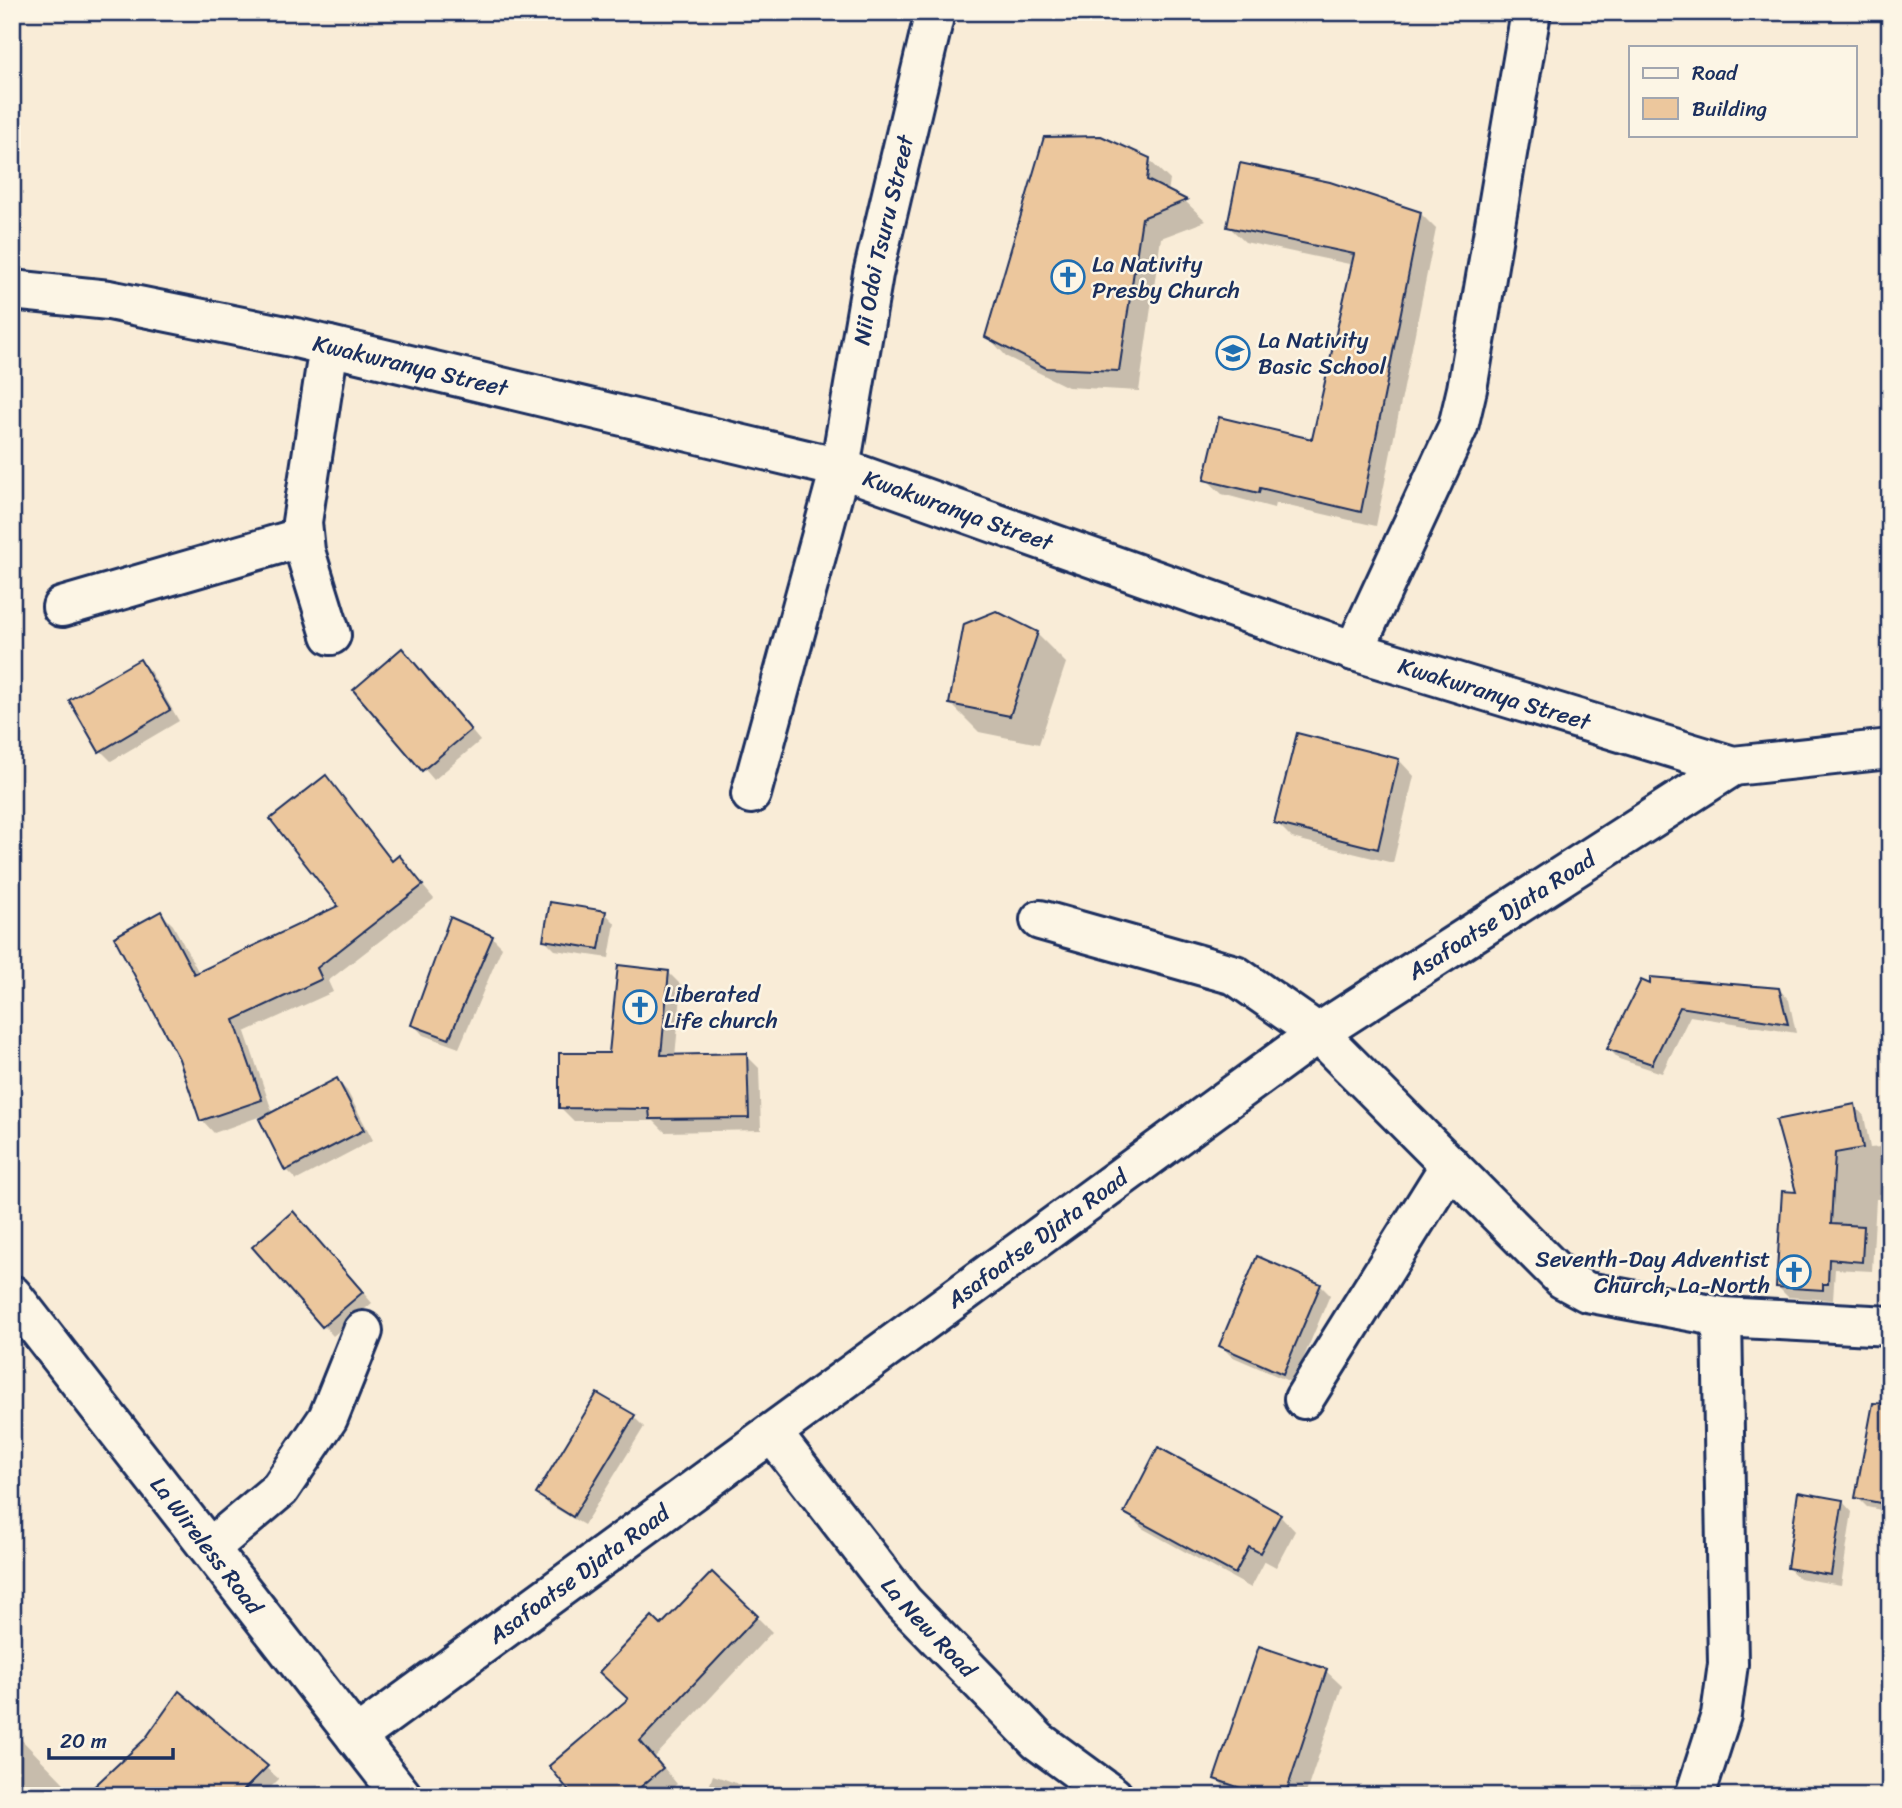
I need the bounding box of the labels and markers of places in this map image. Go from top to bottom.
place label: La Nativity Presby Church [1092,244,1240,311]
church icon: La Nativity Presby Church [1049,258,1087,296]
place label: La Nativity Basic School [1258,320,1386,387]
school or university icon: La Nativity Basic School [1214,334,1252,372]
place label: Liberated Life church [664,974,778,1041]
church icon: Liberated Life church [621,988,659,1026]
place label: Seventh-Day Adventist Church, La-North [1535,1239,1770,1306]
church icon: Seventh-Day Adventist Church, La-North [1775,1253,1813,1291]

